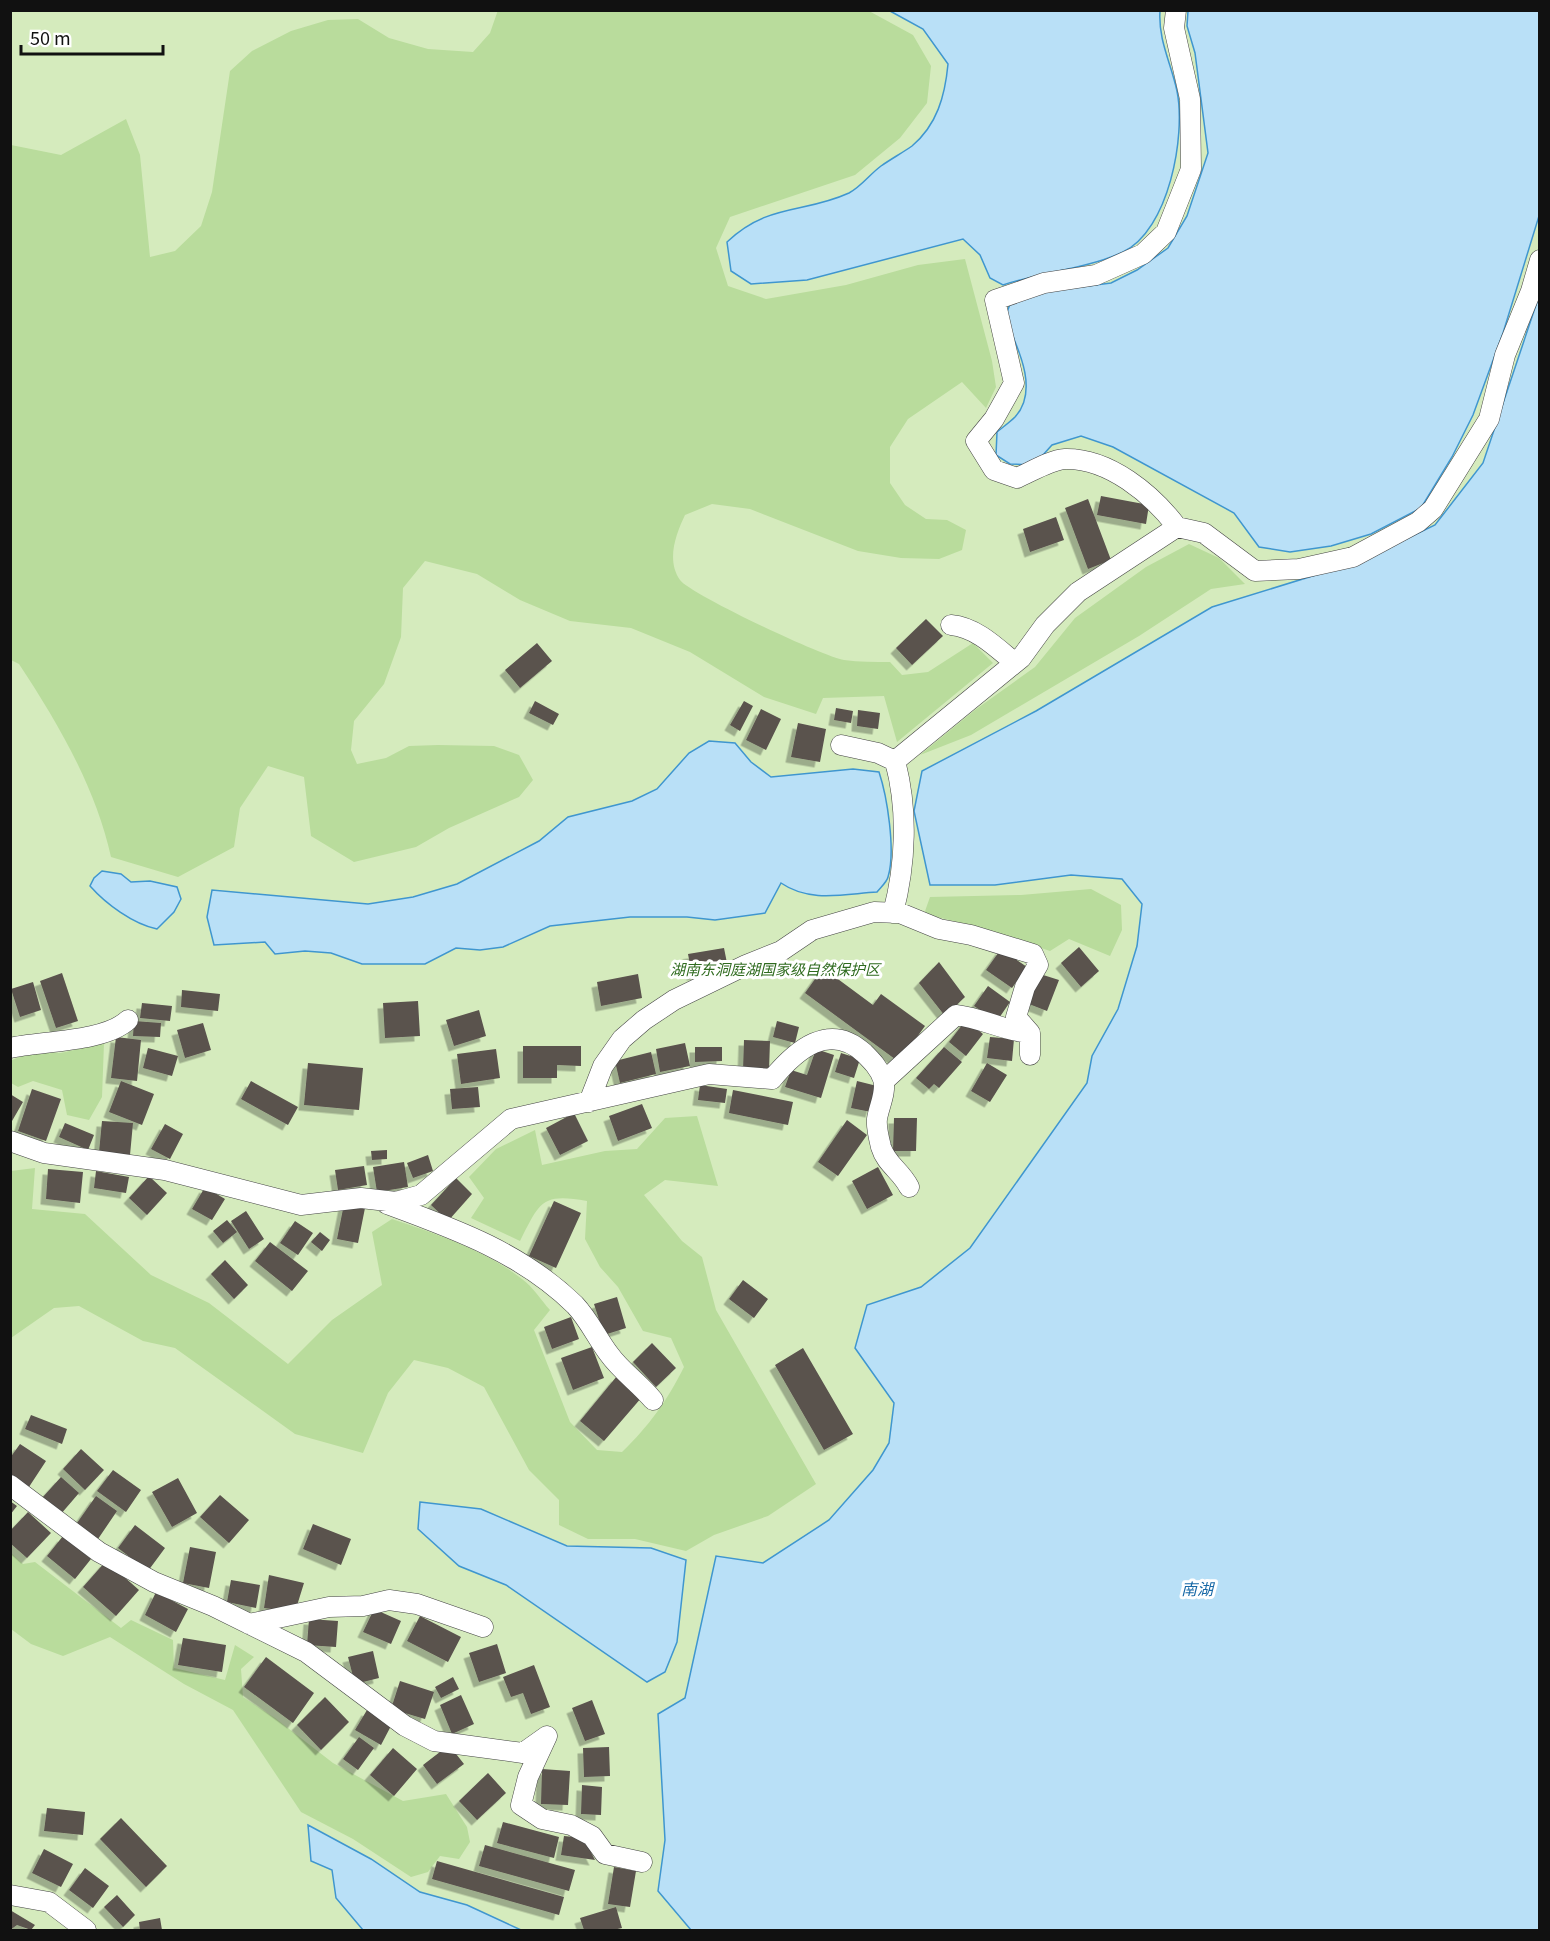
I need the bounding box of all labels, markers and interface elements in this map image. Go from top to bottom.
scale bar [21,18,164,56]
text: 50 m [30,24,71,50]
park label: 湖南东洞庭湖国家级自然保护区 [670,958,882,979]
water label: 南湖 [1181,1576,1216,1600]

